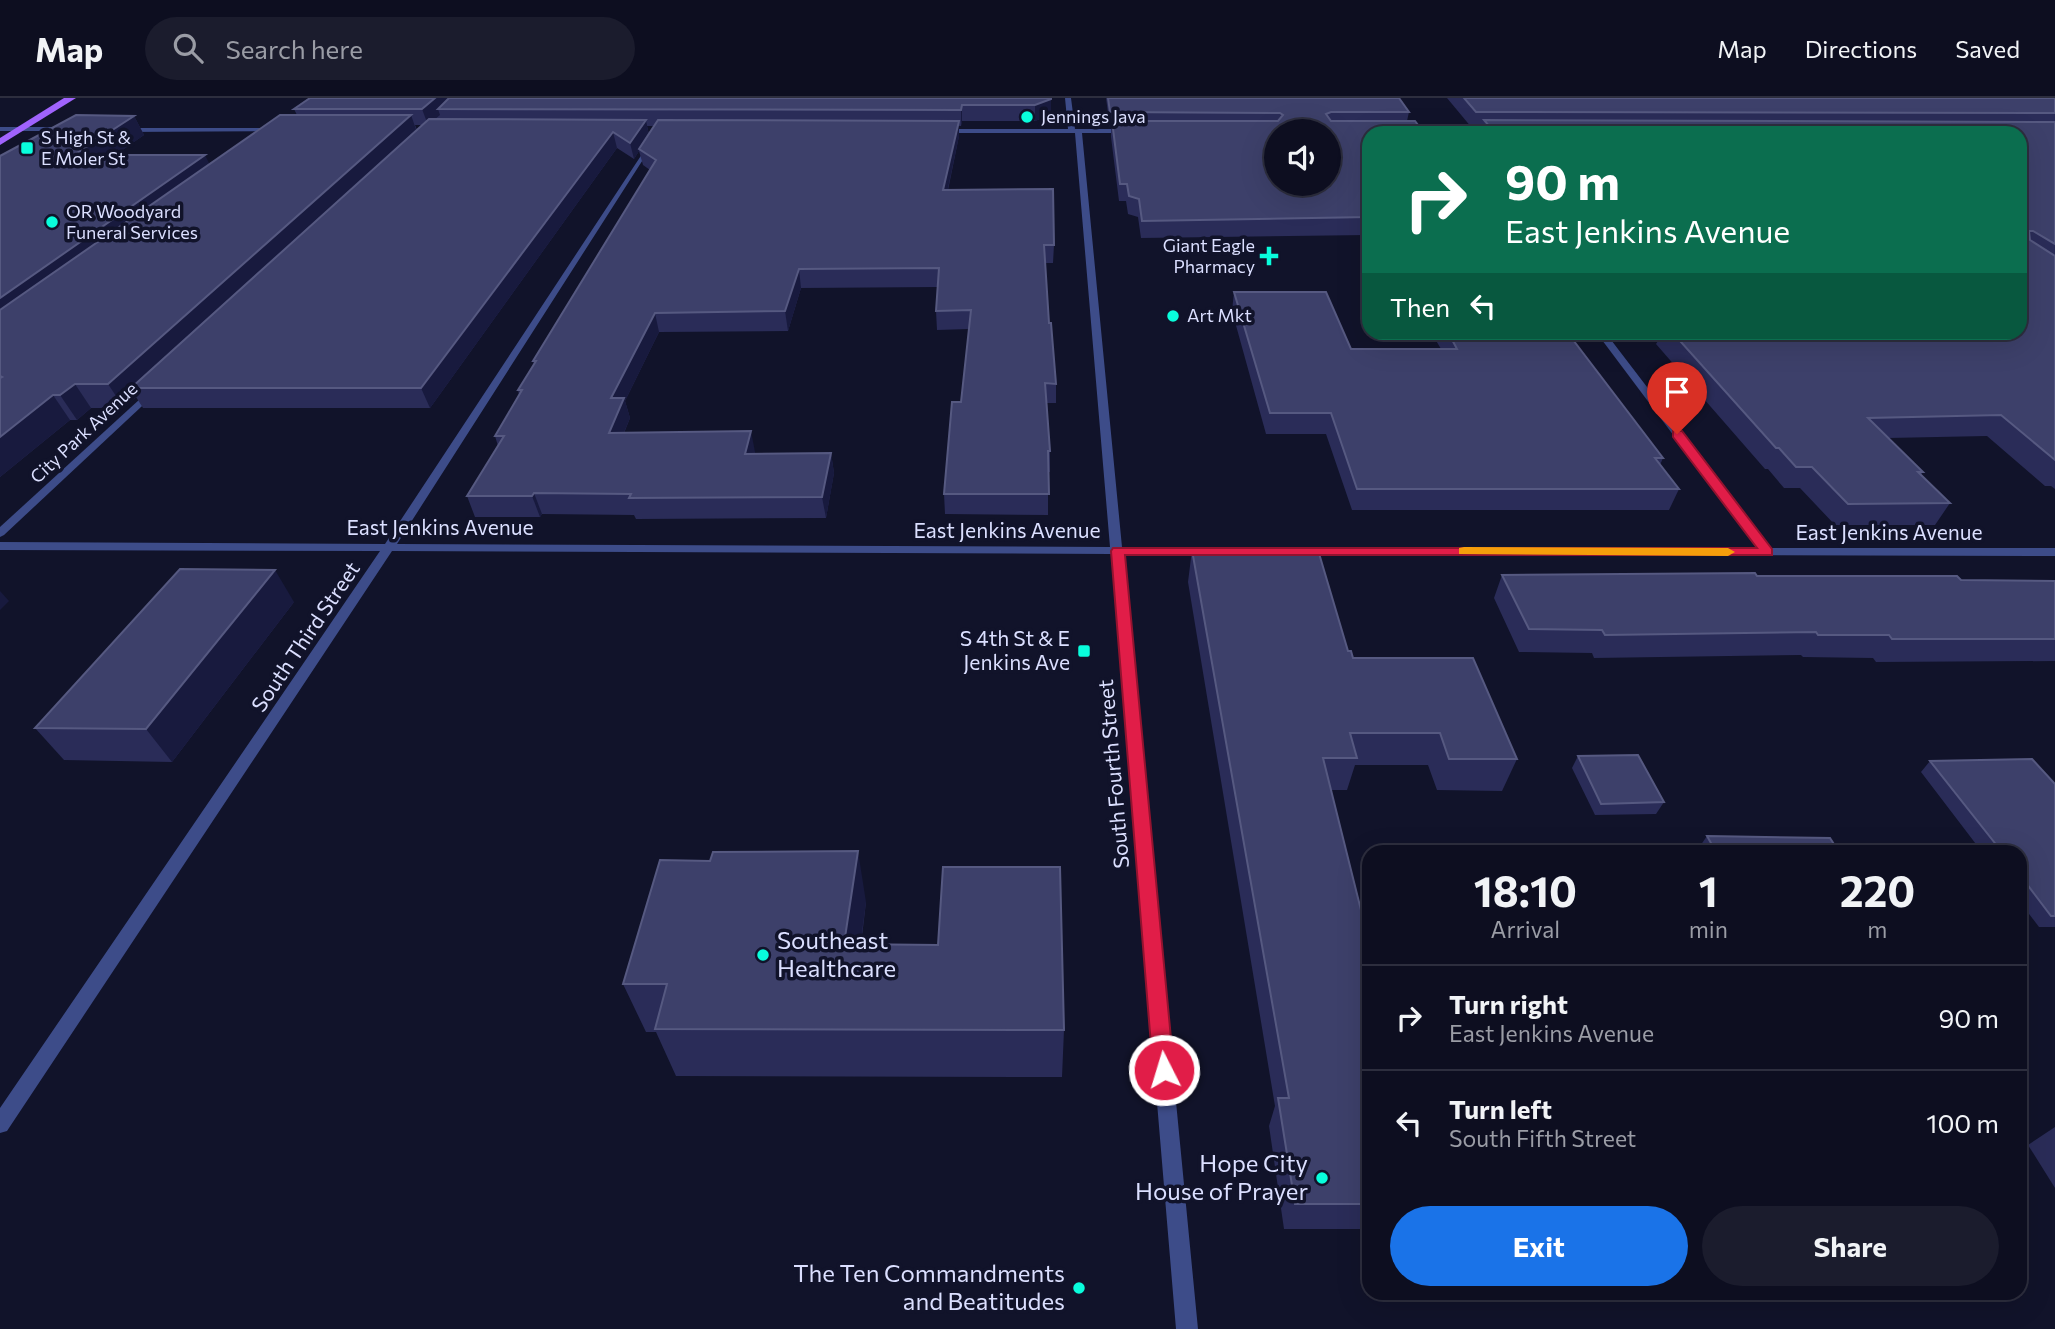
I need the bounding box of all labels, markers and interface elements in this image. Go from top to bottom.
search box [145,17,635,80]
text: Map [35,28,103,69]
icon: search [169,29,207,67]
text: Search here [225,33,363,64]
text: Map [1717,34,1767,63]
text: Directions [1805,34,1917,63]
text: Saved [1955,34,2020,63]
place label: Jennings Java [1041,105,1146,127]
marker: Jennings Java [1019,109,1035,125]
map controls [1264,119,1341,196]
button: sound [1264,119,1341,196]
place label: S High St & E Moler St [41,126,131,169]
marker: S High St & E Moler St [19,140,35,156]
text: 90 m [1505,150,1620,210]
icon: right [1390,154,1481,245]
place label: OR Woodyard Funeral Services [66,200,198,243]
text: East Jenkins Avenue [1505,210,1790,250]
marker: OR Woodyard Funeral Services [44,214,60,230]
place label: Giant Eagle Pharmacy [1163,234,1255,277]
marker: Giant Eagle Pharmacy [1261,248,1277,264]
icon: left [1464,287,1502,325]
text: Then [1390,291,1450,322]
place label: Art Mkt [1187,304,1252,326]
marker: Art Mkt [1165,308,1181,324]
pin [1647,362,1707,434]
icon: arrive [1658,373,1696,411]
street label: City Park Avenue [25,377,141,487]
street label: East Jenkins Avenue [346,514,534,539]
street label: East Jenkins Avenue [913,517,1101,542]
street label: East Jenkins Avenue [1795,519,1983,544]
street label: South Third Street [245,556,364,716]
place label: S 4th St & E Jenkins Ave [960,625,1070,674]
marker: S 4th St & E Jenkins Ave [1076,643,1092,659]
street label: South Fourth Street [1092,679,1133,870]
text: 18:10 [1474,864,1577,916]
text: 1 [1699,864,1718,916]
text: 220 [1840,864,1915,916]
text: Arrival [1491,915,1560,943]
text: min [1689,915,1728,943]
text: m [1867,915,1887,943]
place label: Southeast Healthcare [777,925,896,982]
marker: Southeast Healthcare [755,947,771,963]
text: Turn right [1449,988,1568,1019]
icon: right [1390,999,1428,1037]
text: 90 m [1939,1002,1999,1033]
text: East Jenkins Avenue [1449,1019,1654,1047]
position arrow [1127,1033,1201,1107]
text: Turn left [1449,1093,1552,1124]
icon: left [1390,1104,1428,1142]
text: 100 m [1926,1107,1999,1138]
text: South Fifth Street [1449,1124,1636,1152]
place label: Hope City House of Prayer [1135,1148,1308,1205]
marker: Hope City House of Prayer [1314,1170,1330,1186]
button: Exit [1390,1206,1688,1286]
button: Share [1702,1206,1999,1286]
place label: The Ten Commandments and Beatitudes [793,1258,1065,1315]
marker: The Ten Commandments and Beatitudes [1071,1280,1087,1296]

